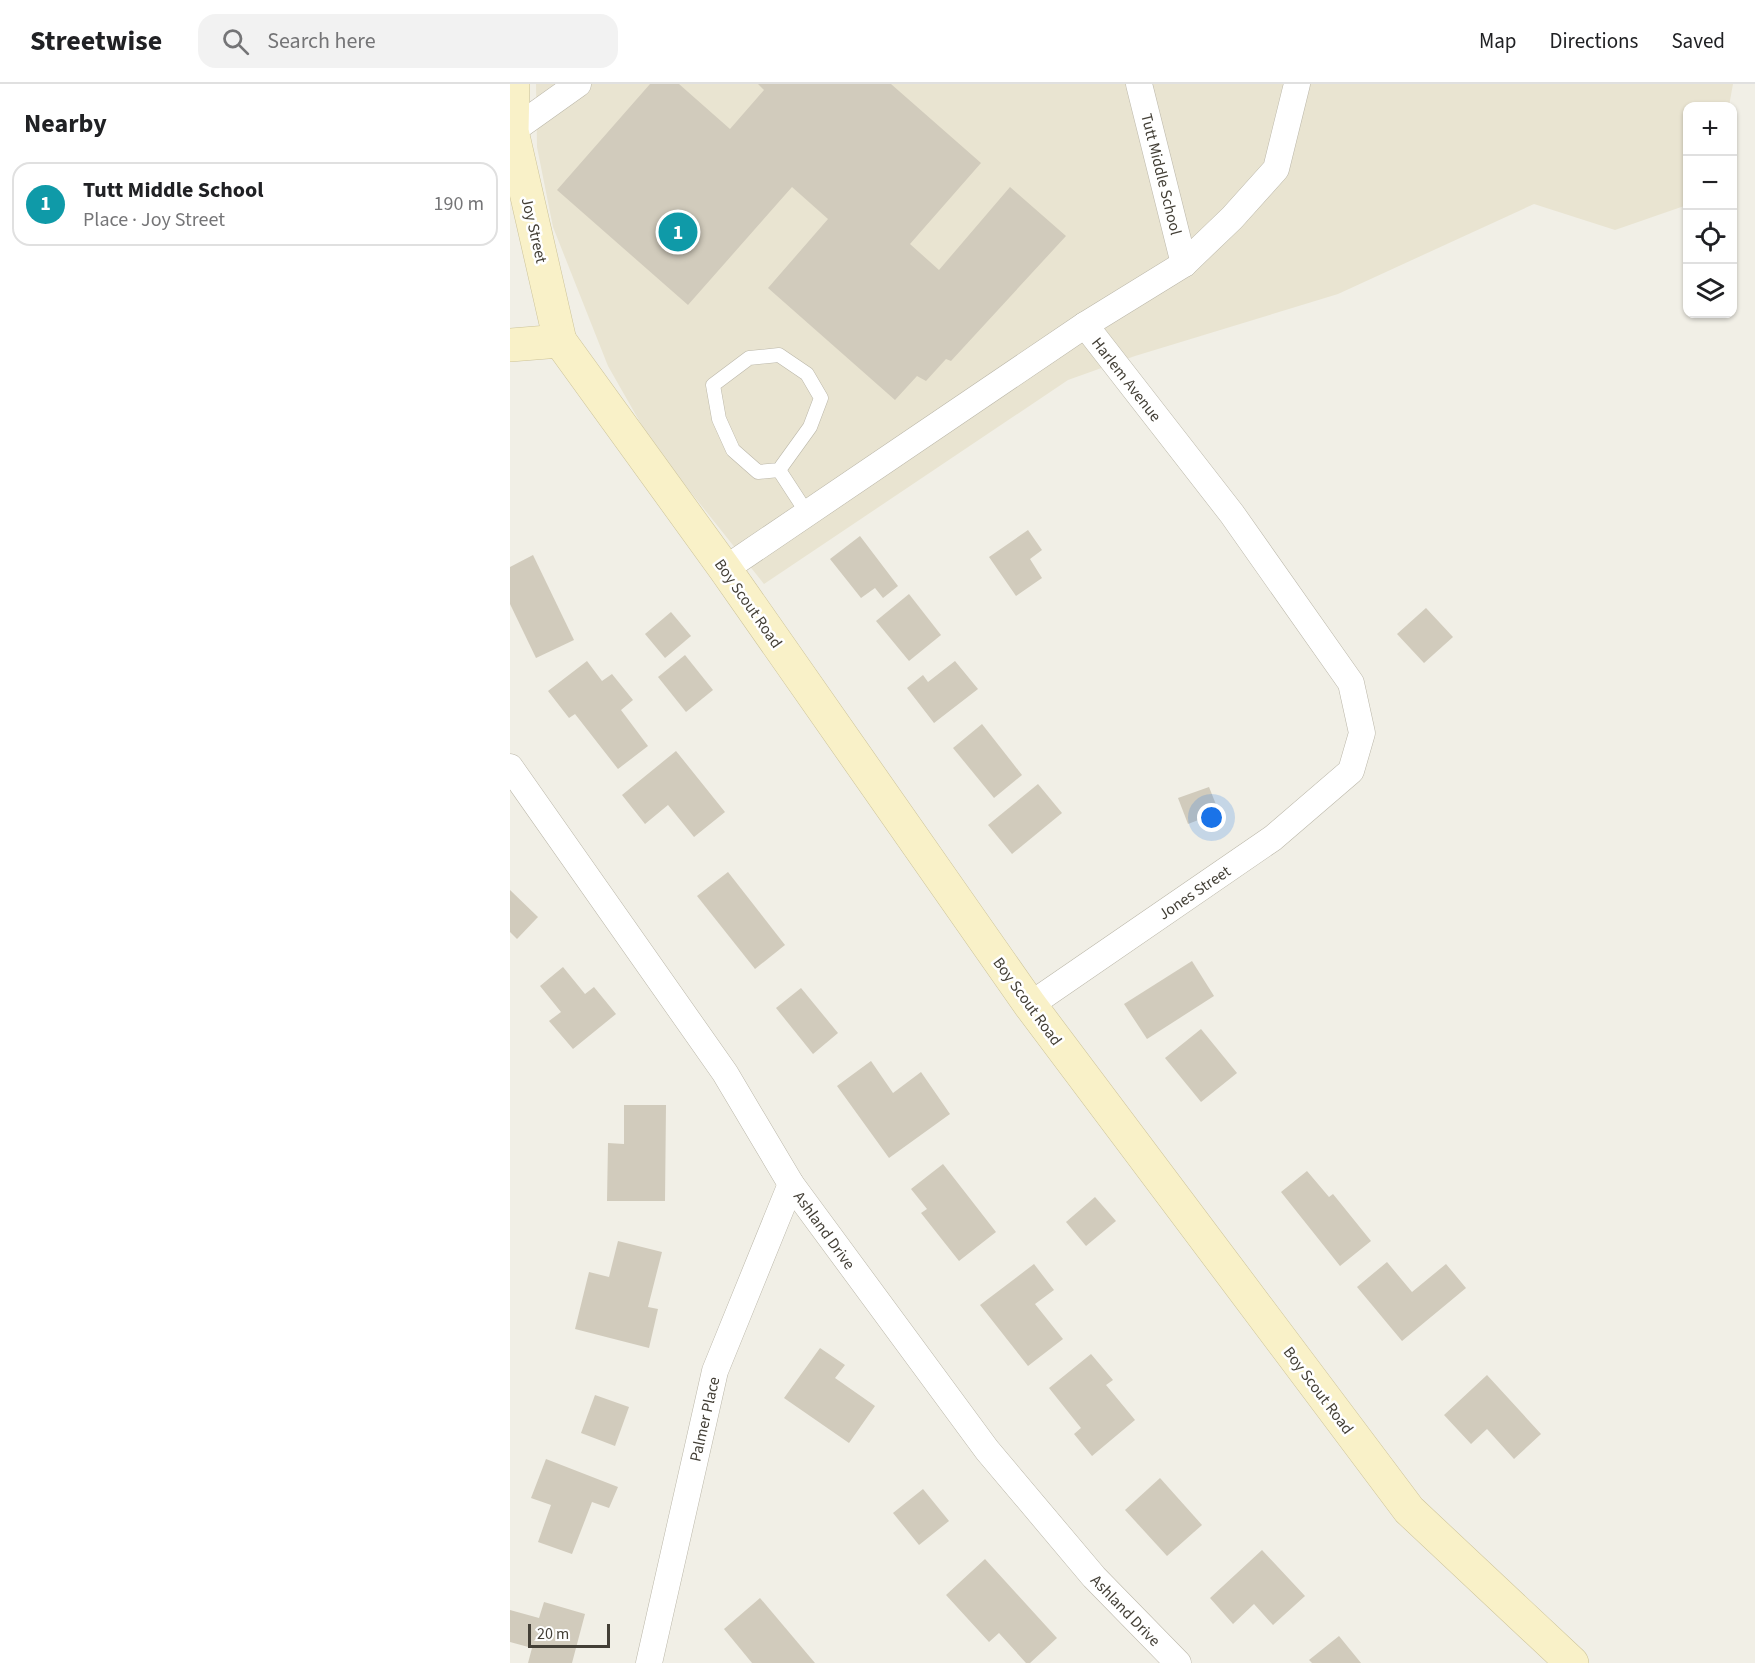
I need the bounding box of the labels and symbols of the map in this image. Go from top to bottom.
street label: Tutt Middle School [1135,111,1187,237]
street label: Joy Street [516,195,552,266]
pin: 1 [658,210,698,254]
street label: Harlem Avenue [1086,333,1166,427]
street label: Boy Scout Road [709,554,787,653]
your location [1197,803,1226,832]
street label: Jones Street [1154,860,1236,925]
street label: Boy Scout Road [988,953,1067,1050]
street label: Ashland Drive [788,1187,860,1274]
street label: Boy Scout Road [1278,1342,1358,1439]
street label: Palmer Place [685,1375,725,1464]
street label: Ashland Drive [1085,1570,1165,1652]
scale bar [528,1621,610,1648]

